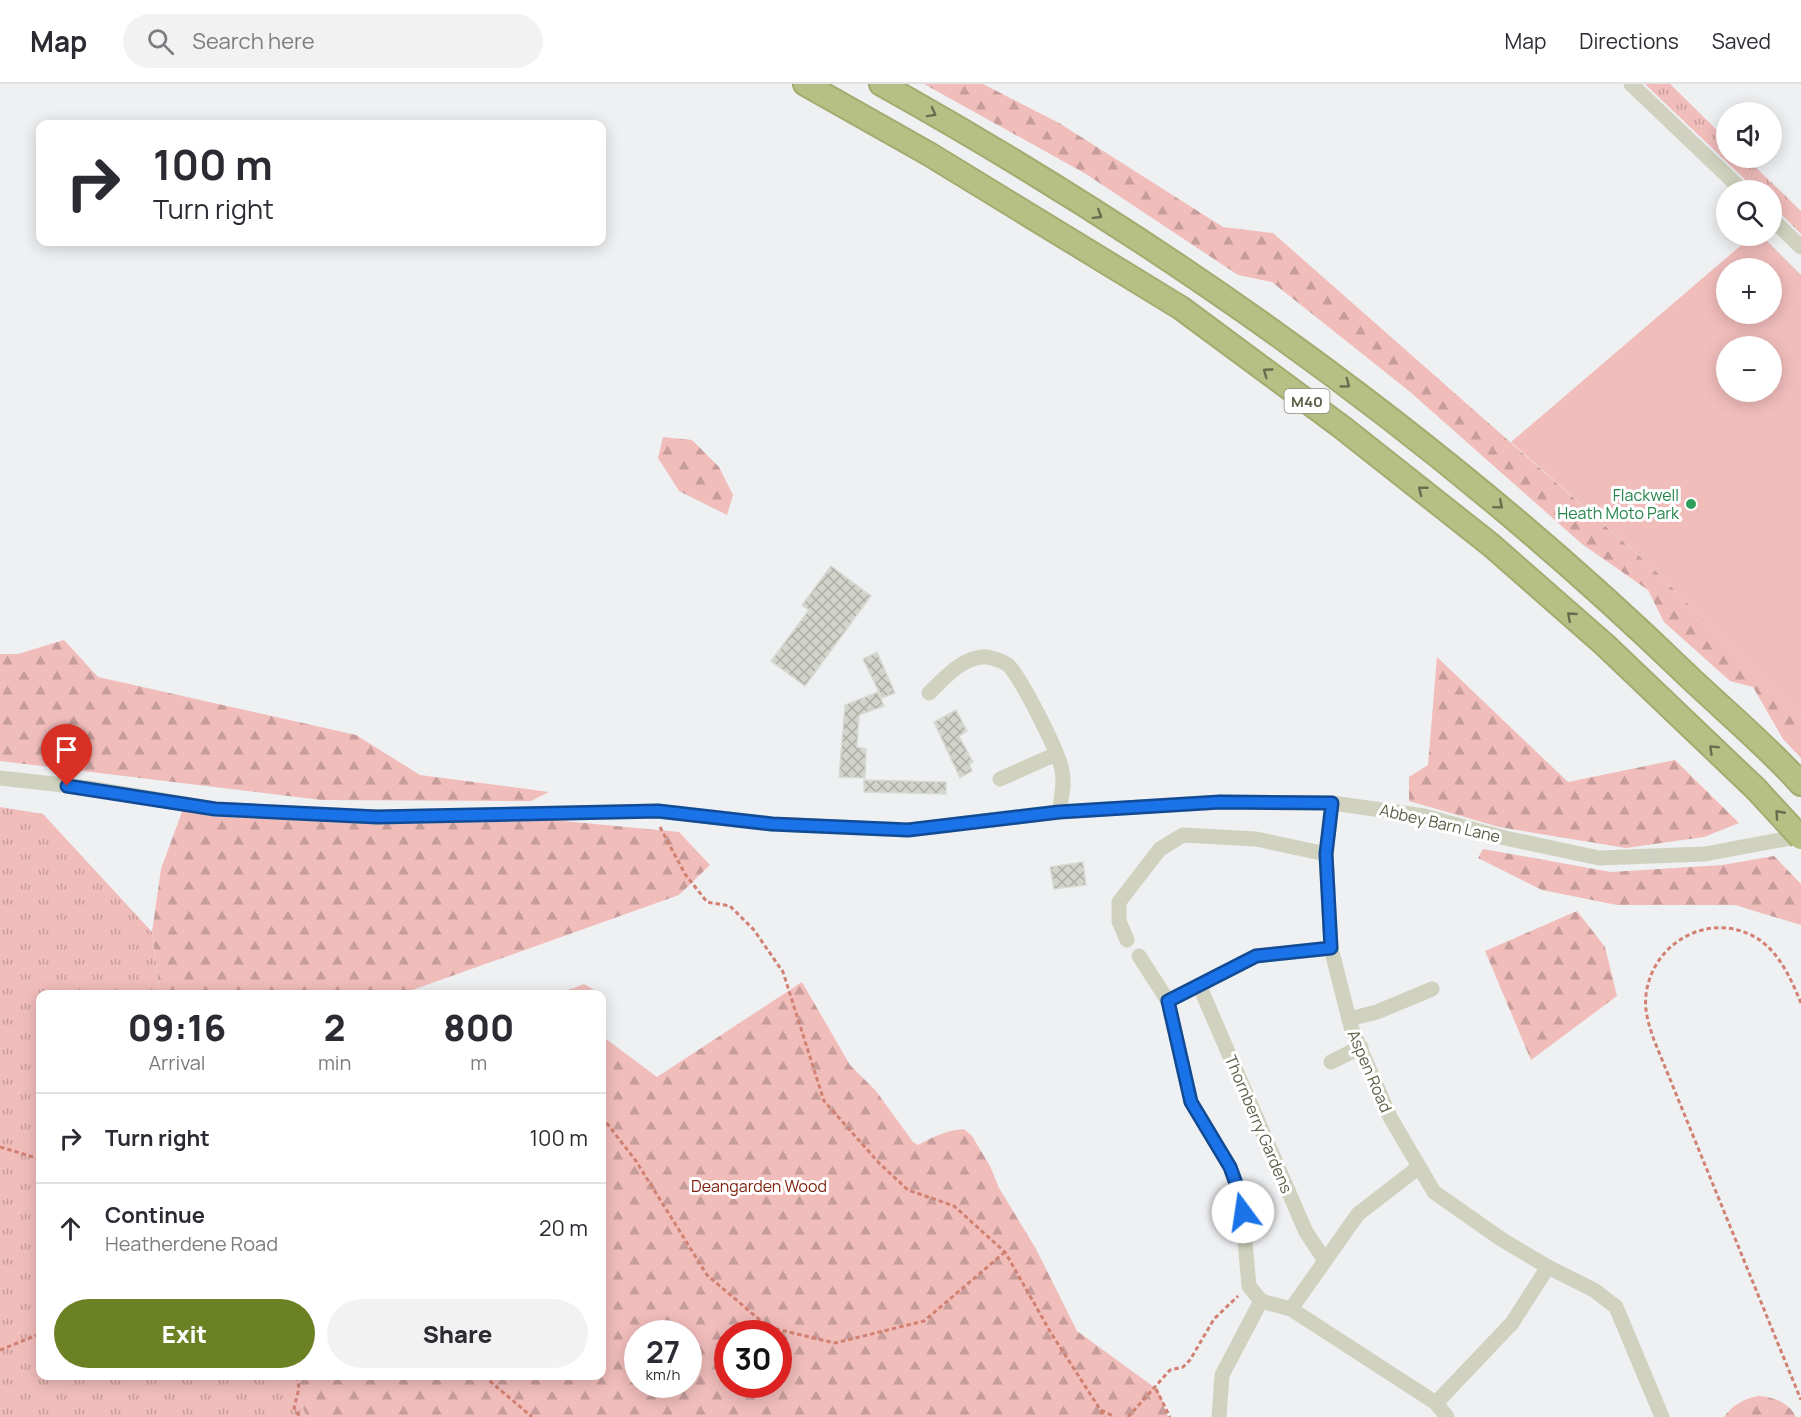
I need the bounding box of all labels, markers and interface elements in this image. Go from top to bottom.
search box [123,14,543,68]
text: Map [30,22,87,60]
icon: search [144,25,177,58]
text: Search here [192,26,315,56]
text: Map [1505,27,1546,55]
text: Directions [1579,27,1679,55]
text: Saved [1712,27,1771,55]
map controls [1716,102,1782,402]
button: sound [1716,102,1782,168]
one-way arrow [926,105,937,117]
text: 100 m [153,135,273,193]
icon: right [54,144,132,222]
button: search [1716,180,1782,246]
text: Turn right [153,190,274,227]
one-way arrow [1091,208,1102,219]
button: + [1716,258,1782,324]
button: − [1716,336,1782,402]
one-way arrow [1263,368,1274,379]
one-way arrow [1339,377,1350,388]
road number: M40 [1284,389,1330,413]
place label: Flackwell Heath Moto Park [1557,484,1680,524]
one-way arrow [1418,487,1429,498]
marker: Flackwell Heath Moto Park [1684,497,1698,511]
one-way arrow [1492,498,1503,509]
one-way arrow [1567,612,1578,623]
pin [41,724,92,786]
icon: arrive [50,733,83,766]
one-way arrow [1710,745,1720,756]
street label: Abbey Barn Lane [1378,798,1502,848]
one-way arrow [1775,810,1786,820]
text: 09:16 [128,1003,226,1052]
text: 2 [324,1003,346,1052]
text: 800 [443,1003,514,1052]
street label: Aspen Road [1343,1026,1397,1116]
text: Arrival [148,1049,205,1076]
text: min [318,1049,351,1076]
text: m [470,1049,487,1076]
street label: Thornberry Gardens [1220,1052,1298,1196]
icon: right [54,1122,87,1155]
text: Turn right [105,1123,210,1153]
text: 100 m [530,1123,588,1153]
park label: Deangarden Wood [691,1175,827,1197]
position arrow [1211,1180,1275,1244]
text: Continue [105,1200,205,1230]
icon: ahead [54,1212,87,1245]
text: 20 m [539,1213,588,1243]
text: Heatherdene Road [105,1230,278,1257]
button: Exit [54,1299,315,1368]
button: Share [327,1299,588,1368]
speed limit sign: 30 [714,1320,792,1398]
text: 27 [646,1331,680,1372]
text: km/h [646,1364,680,1385]

